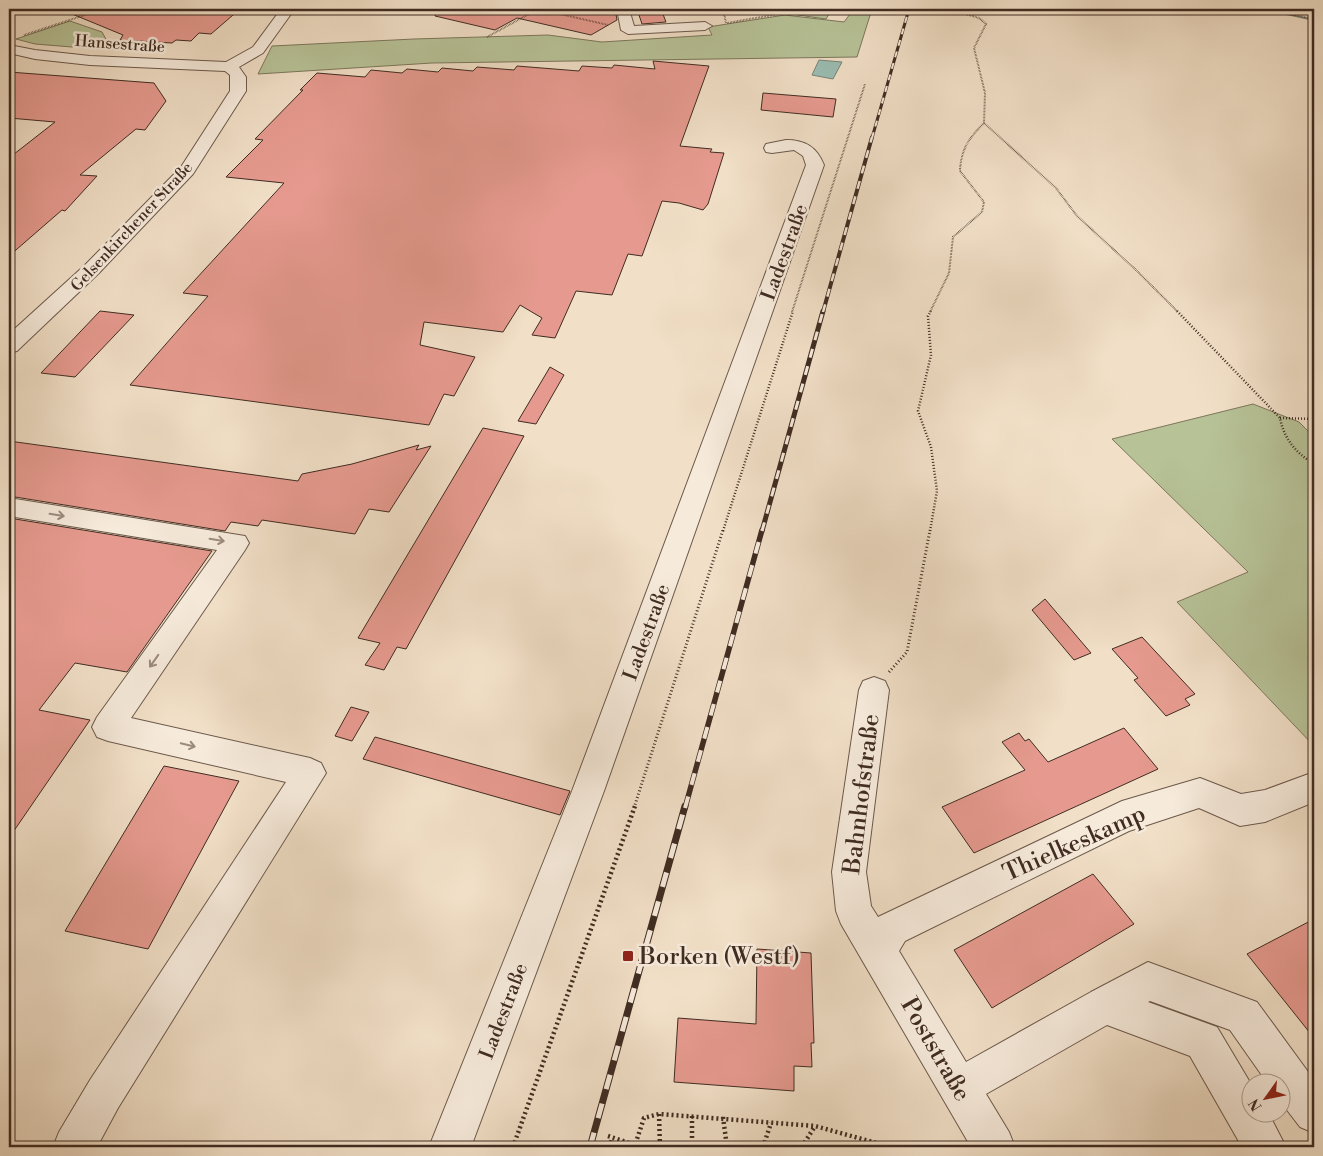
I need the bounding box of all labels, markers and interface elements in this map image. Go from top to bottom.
street label: Hansestraße [74,31,166,57]
street label: Gelsenkirchener Straße [67,158,197,296]
street label: Ladestraße [756,201,814,304]
one-way arrow [49,510,65,520]
one-way arrow [209,535,225,545]
street label: Ladestraße [618,581,676,684]
one-way arrow [149,653,159,667]
street label: Bahnhofstraße [837,712,887,877]
one-way arrow [180,741,196,750]
street label: Thielkeskamp [998,799,1150,889]
place label: Borken (Westf) [638,942,800,972]
marker: Borken (Westf) [621,949,635,963]
street label: Ladestraße [475,960,534,1063]
street label: Poststraße [893,992,977,1107]
north arrow [1240,1074,1290,1124]
text: N [1245,1095,1267,1114]

